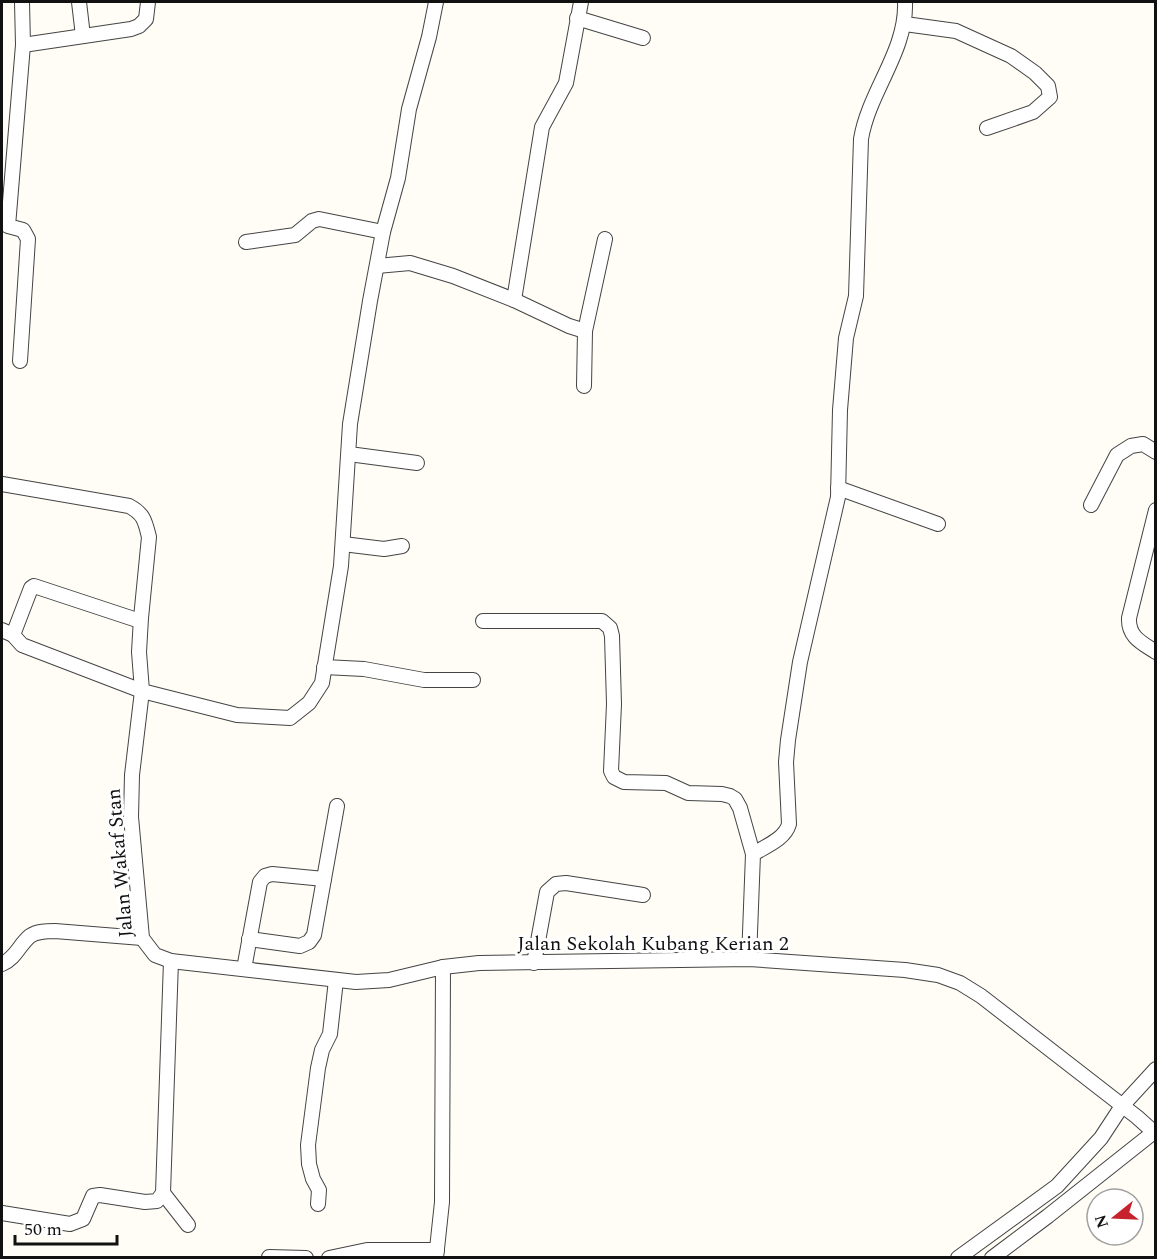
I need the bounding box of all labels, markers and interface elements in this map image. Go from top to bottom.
street label: Jalan Wakaf Stan [99,787,141,939]
street label: Jalan Sekolah Kubang Kerian 2 [517,929,789,959]
north arrow [1085,1187,1145,1247]
scale bar [15,1208,117,1246]
text: N [1088,1211,1115,1231]
text: 50 m [24,1216,62,1243]

